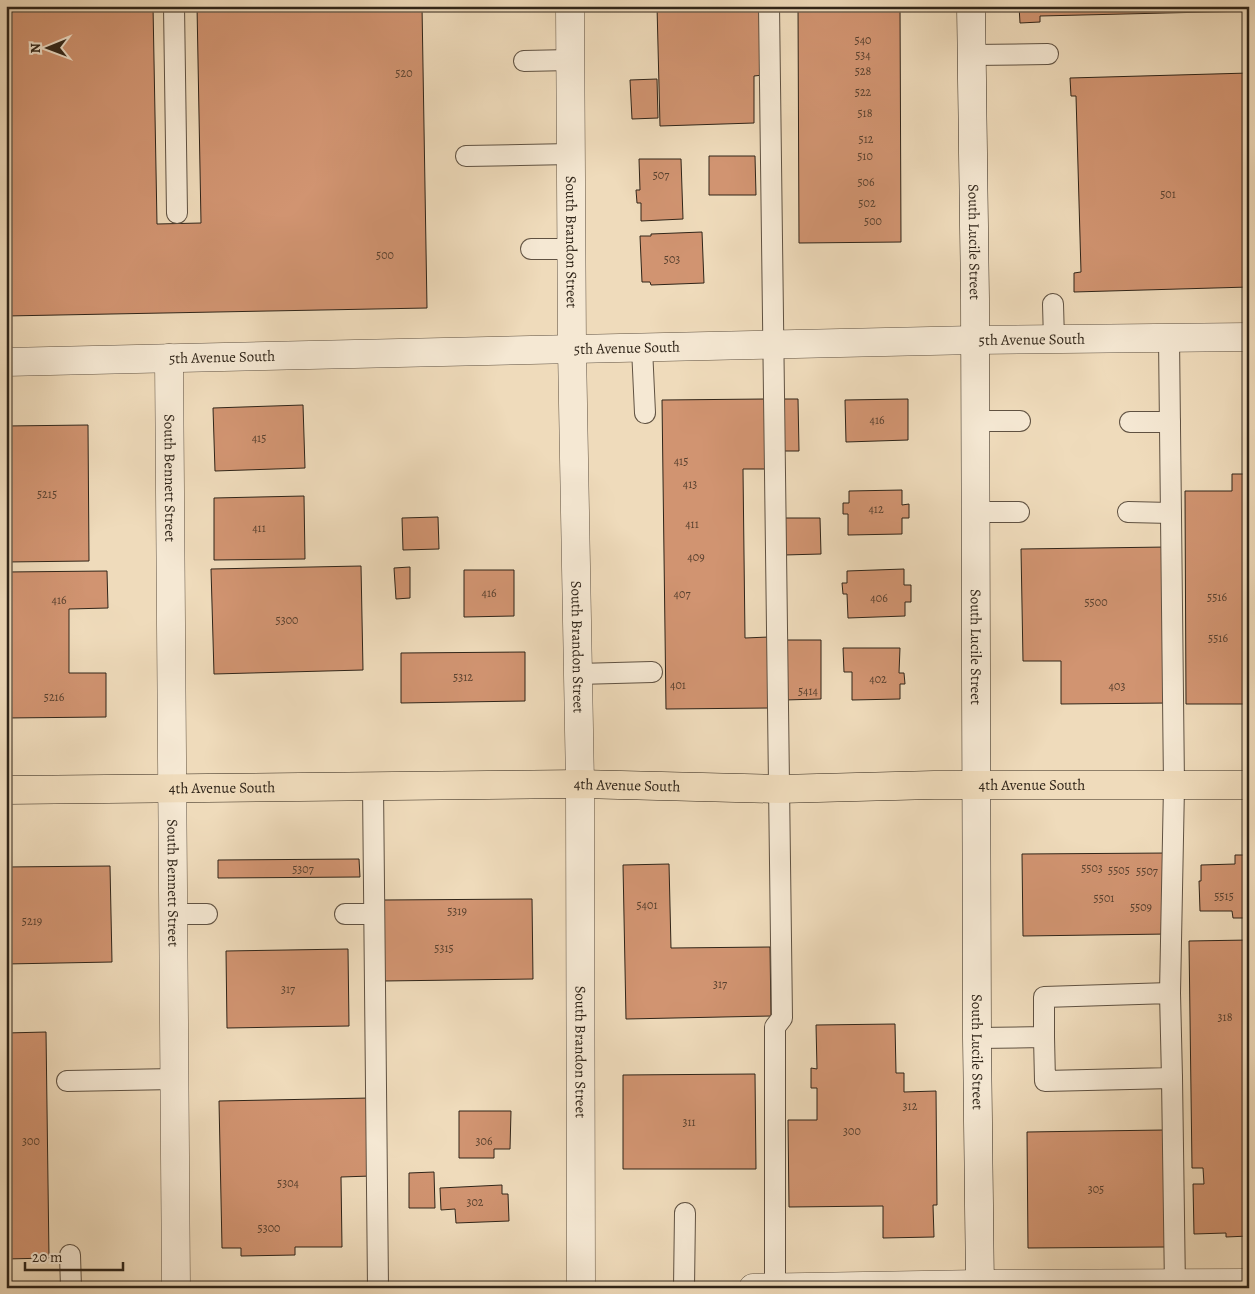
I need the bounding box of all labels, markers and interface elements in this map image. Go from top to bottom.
north arrow [22,22,72,72]
house number: 540 [855,32,872,48]
text: N [26,43,45,53]
house number: 534 [855,47,871,63]
house number: 528 [855,63,872,79]
house number: 520 [395,65,413,81]
house number: 522 [855,84,872,100]
house number: 518 [857,105,873,121]
house number: 512 [859,131,874,147]
house number: 510 [857,148,873,164]
house number: 507 [653,167,670,183]
house number: 506 [857,174,875,190]
street label: South Brandon Street [561,176,582,308]
street label: South Lucile Street [963,184,985,300]
house number: 501 [1160,186,1176,202]
house number: 502 [858,195,876,211]
house number: 500 [864,213,882,229]
house number: 500 [376,247,394,263]
house number: 503 [664,251,680,267]
street label: 5th Avenue South [978,329,1085,350]
street label: 5th Avenue South [573,337,680,359]
street label: 5th Avenue South [169,346,275,368]
house number: 416 [869,412,885,428]
street label: South Bennett Street [159,414,180,542]
house number: 415 [252,430,266,446]
house number: 415 [674,453,688,469]
house number: 413 [683,476,697,492]
house number: 5215 [37,486,57,502]
house number: 412 [868,501,884,517]
house number: 411 [685,516,699,532]
house number: 411 [252,520,266,536]
house number: 409 [687,549,705,565]
street label: South Brandon Street [566,580,589,713]
house number: 416 [481,585,497,601]
house number: 407 [674,586,691,602]
street label: South Lucile Street [966,589,986,705]
house number: 5516 [1207,589,1227,605]
house number: 406 [870,590,888,606]
house number: 416 [51,592,67,608]
house number: 5500 [1084,594,1108,610]
house number: 5300 [276,612,298,628]
house number: 5516 [1208,630,1228,646]
house number: 5312 [453,669,473,685]
house number: 402 [869,671,887,687]
house number: 401 [670,677,686,693]
house number: 403 [1109,678,1125,694]
house number: 5414 [798,683,819,699]
house number: 5216 [44,689,65,705]
street label: 4th Avenue South [574,774,681,797]
street label: 4th Avenue South [979,775,1085,795]
street label: 4th Avenue South [169,777,275,798]
street label: South Bennett Street [162,819,183,947]
house number: 5503 [1081,860,1103,876]
house number: 5307 [292,861,315,877]
house number: 5505 [1108,862,1130,878]
house number: 5507 [1136,863,1159,879]
house number: 5515 [1214,888,1234,904]
house number: 5501 [1094,890,1114,906]
house number: 5401 [636,897,658,913]
house number: 5509 [1130,899,1152,915]
house number: 5319 [447,903,467,919]
house number: 5219 [22,913,42,929]
house number: 5315 [434,940,454,956]
house number: 317 [713,976,728,992]
house number: 317 [281,981,296,997]
street label: South Brandon Street [570,986,591,1118]
street label: South Lucile Street [967,994,988,1110]
house number: 318 [1218,1009,1233,1025]
house number: 312 [903,1098,918,1114]
house number: 311 [682,1114,696,1130]
house number: 300 [843,1123,861,1139]
house number: 300 [22,1133,40,1149]
house number: 306 [476,1133,493,1149]
house number: 5304 [277,1175,300,1191]
house number: 305 [1088,1181,1104,1197]
house number: 302 [466,1194,484,1210]
house number: 5300 [258,1220,280,1236]
scale bar [25,1239,122,1271]
text: 20 m [32,1247,63,1267]

